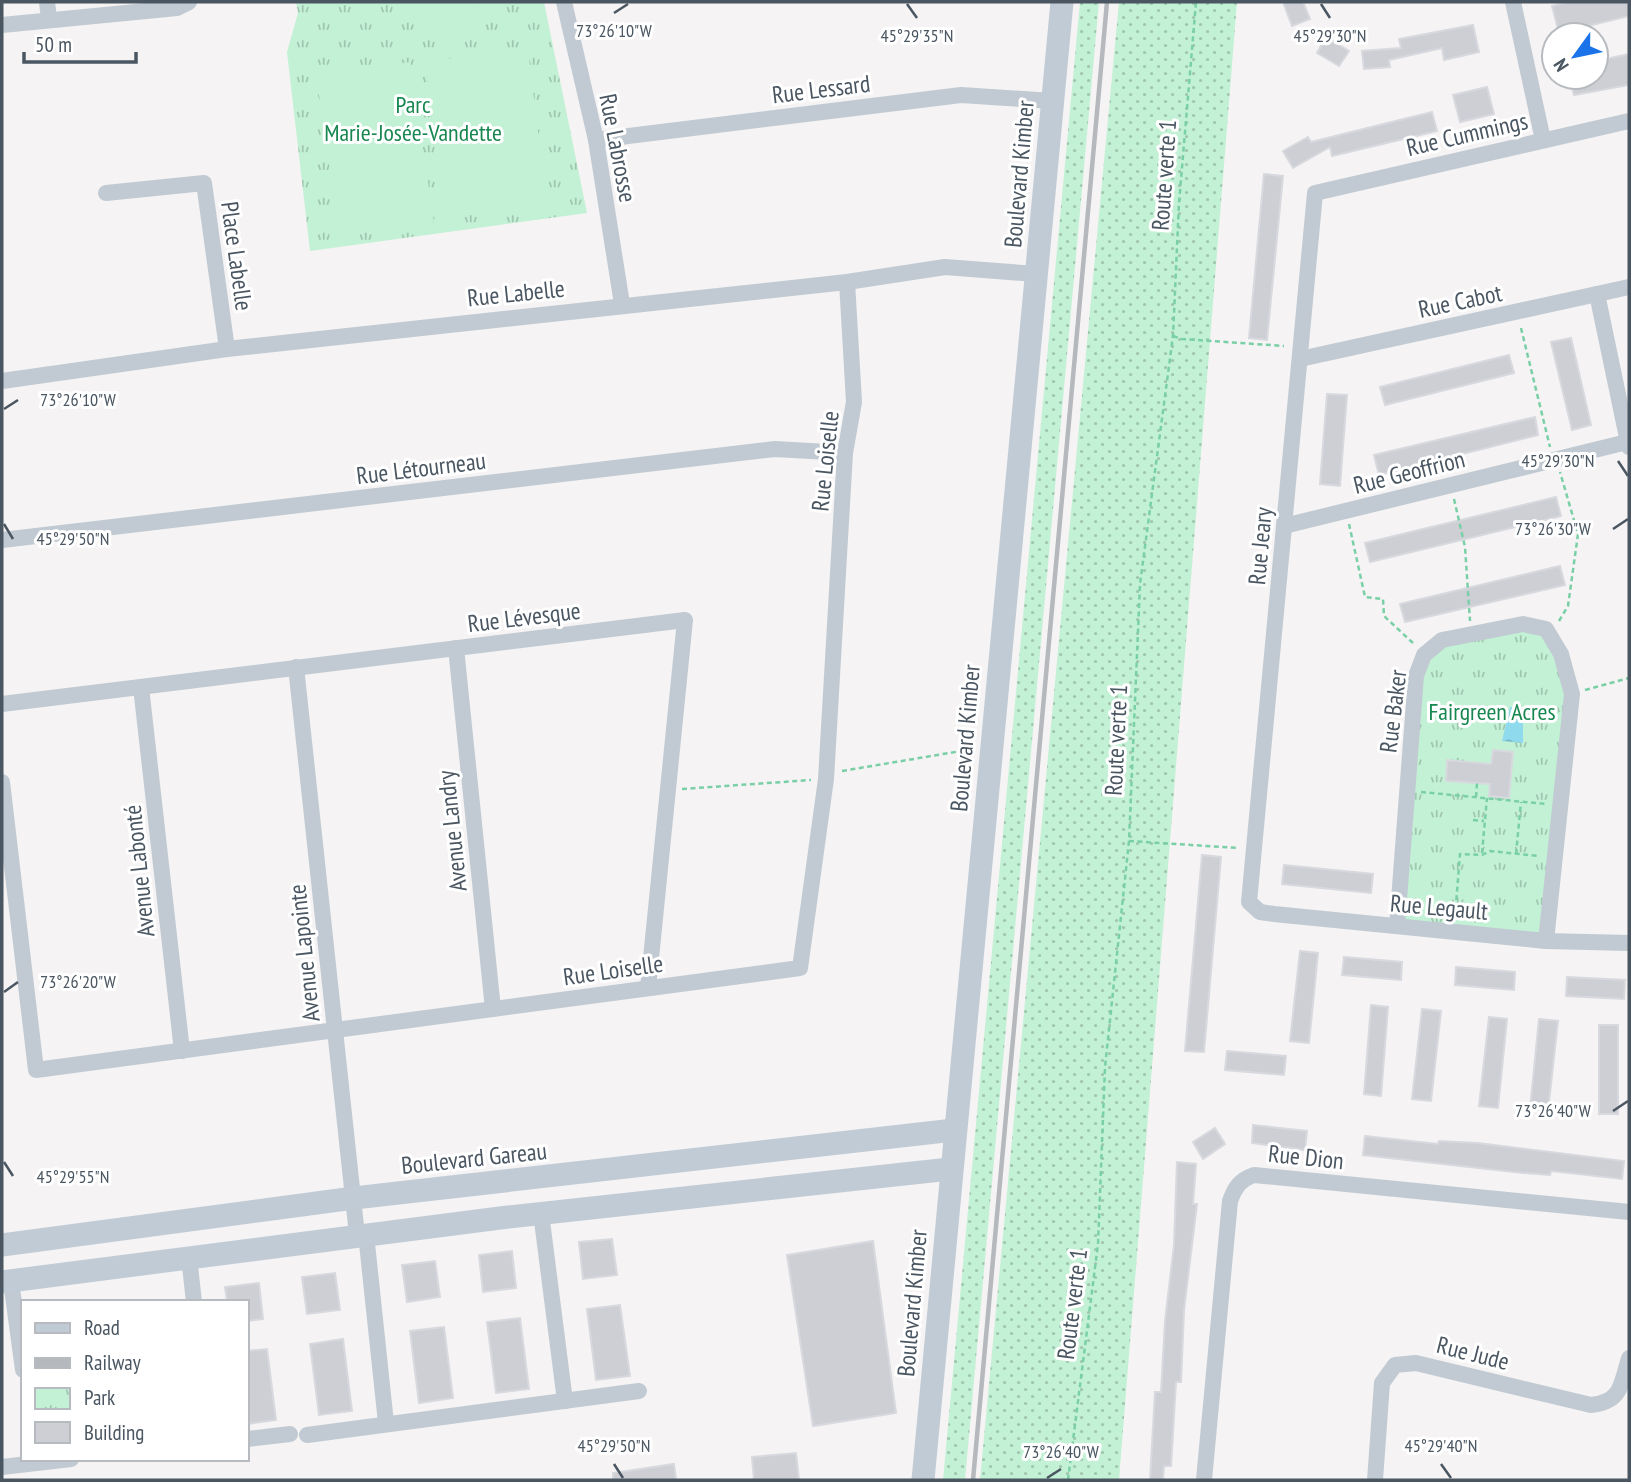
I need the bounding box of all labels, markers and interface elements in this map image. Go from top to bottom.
text: 73°26'10"W [576,19,652,42]
scale bar [24,21,136,65]
north arrow [1540,21,1610,91]
text: 45°29'35"N [881,24,953,47]
text: 45°29'30"N [1294,24,1366,47]
text: 50 m [35,31,72,58]
text: N [1548,54,1574,76]
street label: Rue Lessard [770,68,872,110]
park label: Parc Marie-Josée-Vandette [324,89,502,148]
street label: Rue Labrosse [592,91,644,205]
street label: Boulevard Kimber [997,99,1041,249]
street label: Rue Cummings [1403,105,1531,163]
street label: Route verte 1 [1145,118,1183,232]
street label: Place Labelle [214,199,260,313]
street label: Rue Labelle [466,272,566,314]
street label: Rue Cabot [1415,277,1505,325]
text: 73°26'10"W [40,388,116,411]
street label: Rue Loiselle [804,409,846,513]
street label: Rue Geoffrion [1350,443,1468,501]
street label: Rue Létourneau [355,445,487,491]
text: 45°29'30"N [1522,449,1594,472]
street label: Rue Jeary [1241,506,1279,586]
text: 73°26'30"W [1515,517,1591,540]
text: 45°29'50"N [37,527,109,550]
street label: Rue Lévesque [466,595,582,639]
street label: Boulevard Kimber [943,663,987,813]
street label: Rue Baker [1373,667,1414,754]
street label: Route verte 1 [1098,684,1134,796]
park label: Fairgreen Acres [1428,696,1556,727]
street label: Avenue Landry [430,769,474,893]
street label: Avenue Labonté [117,803,161,939]
street label: Avenue Lapointe [281,883,327,1023]
street label: Rue Legault [1389,887,1490,927]
street label: Rue Loiselle [561,948,665,992]
text: 73°26'20"W [40,970,116,993]
text: 73°26'40"W [1515,1099,1591,1122]
street label: Boulevard Gareau [400,1135,548,1181]
street label: Rue Dion [1267,1138,1345,1176]
text: 45°29'55"N [37,1165,109,1188]
street label: Boulevard Kimber [890,1228,934,1378]
street label: Route verte 1 [1050,1247,1094,1361]
legend [21,1300,248,1461]
text: Road [84,1314,120,1341]
street label: Rue Jude [1434,1329,1512,1377]
text: Railway [84,1349,141,1376]
text: Park [84,1384,115,1411]
text: Building [84,1419,144,1446]
text: 45°29'50"N [578,1434,650,1457]
text: 45°29'40"N [1405,1434,1477,1457]
text: 73°26'40"W [1023,1440,1099,1463]

